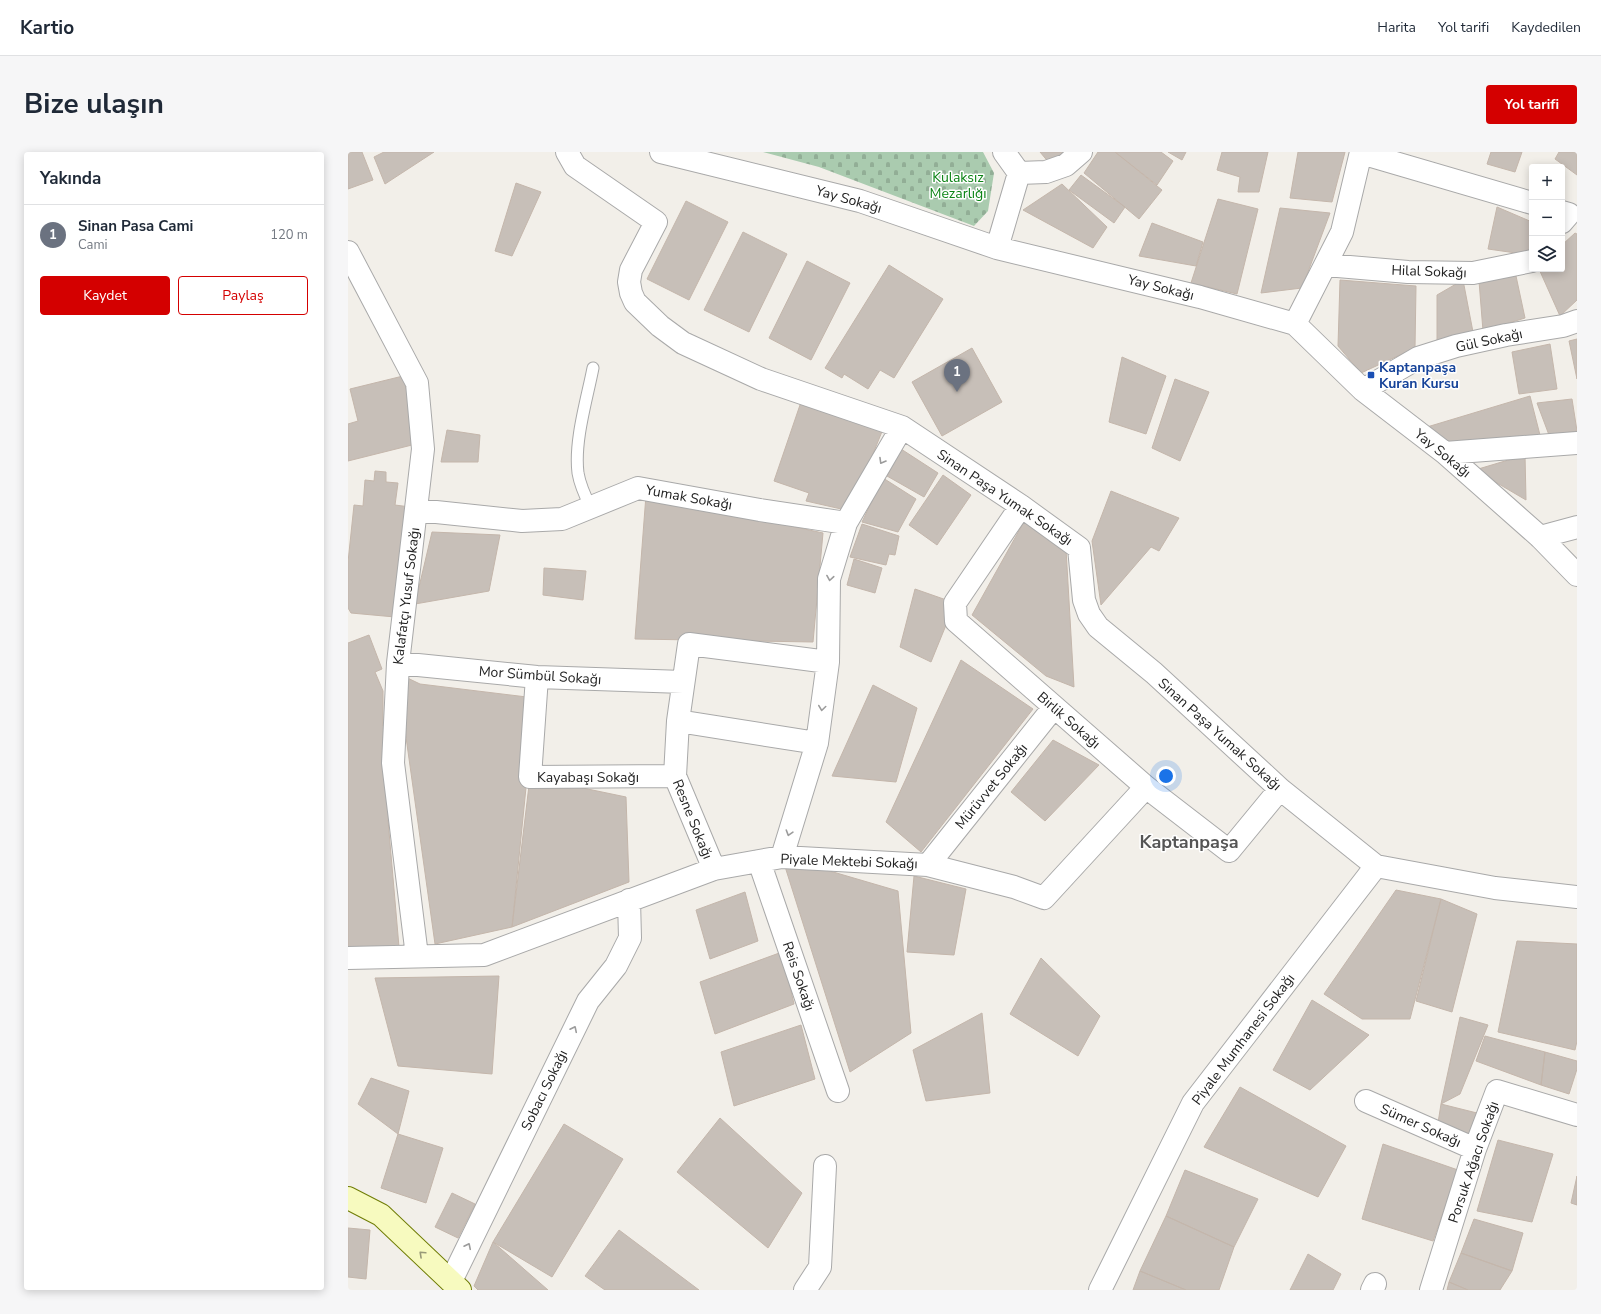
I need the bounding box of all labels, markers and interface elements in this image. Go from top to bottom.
text: Kartio [20,15,74,41]
text: Harita [1377,18,1416,37]
text: Yol tarifi [1438,18,1489,37]
text: Kaydedilen [1511,18,1581,37]
text: Bize ulaşın [24,85,164,123]
button: Yol tarifi [1486,85,1577,124]
map controls [1529,164,1565,272]
button: + [1529,164,1565,200]
text: Yakında [40,167,101,190]
park label: Kulaksız Mezarlığı [929,168,987,203]
street label: Yay Sokağı [813,181,884,218]
button: − [1529,200,1565,236]
text: Sinan Pasa Cami [78,216,193,236]
text: 1 [49,226,57,244]
text: 120 m [270,226,308,244]
text: Cami [78,236,108,254]
button: layers [1529,236,1565,272]
street label: Hilal Sokağı [1391,261,1467,282]
street label: Yay Sokağı [1125,270,1196,305]
button: Kaydet [40,276,170,315]
button: Paylaş [178,276,308,315]
street label: Gül Sokağı [1454,324,1524,357]
place label: Kaptanpaşa Kuran Kursu [1379,358,1459,393]
pin: 1 [944,359,970,392]
marker: Kaptanpaşa Kuran Kursu [1366,370,1376,380]
street label: Yay Sokağı [1410,424,1475,482]
street label: Sinan Paşa Yumak Sokağı [933,445,1076,550]
one-way arrow [880,457,887,464]
street label: Yumak Sokağı [643,480,734,514]
street label: Kalafatçı Yusuf Sokağı [389,526,424,666]
one-way arrow [826,575,835,582]
street label: Mor Sümbül Sokağı [478,662,602,689]
street label: Sinan Paşa Yumak Sokağı [1154,674,1285,795]
street label: Birlik Sokağı [1033,688,1104,753]
one-way arrow [818,705,827,711]
street label: Mürüvvet Sokağı [951,739,1032,833]
your location [1156,766,1176,786]
street label: Kayabaşı Sokağı [537,768,639,787]
street label: Resne Sokağı [668,776,717,862]
one-way arrow [785,830,794,837]
district label: Kaptanpaşa [1139,830,1239,854]
street label: Piyale Mektebi Sokağı [780,850,918,873]
street label: Reis Sokağı [778,939,819,1014]
street label: Piyale Mumhanesi Sokağı [1188,970,1299,1109]
one-way arrow [569,1025,577,1033]
street label: Sobacı Sokağı [517,1047,572,1134]
street label: Sümer Sokağı [1377,1099,1464,1152]
street label: Porsuk Ağacı Sokağı [1444,1099,1503,1226]
one-way arrow [463,1243,471,1250]
one-way arrow [419,1251,427,1258]

